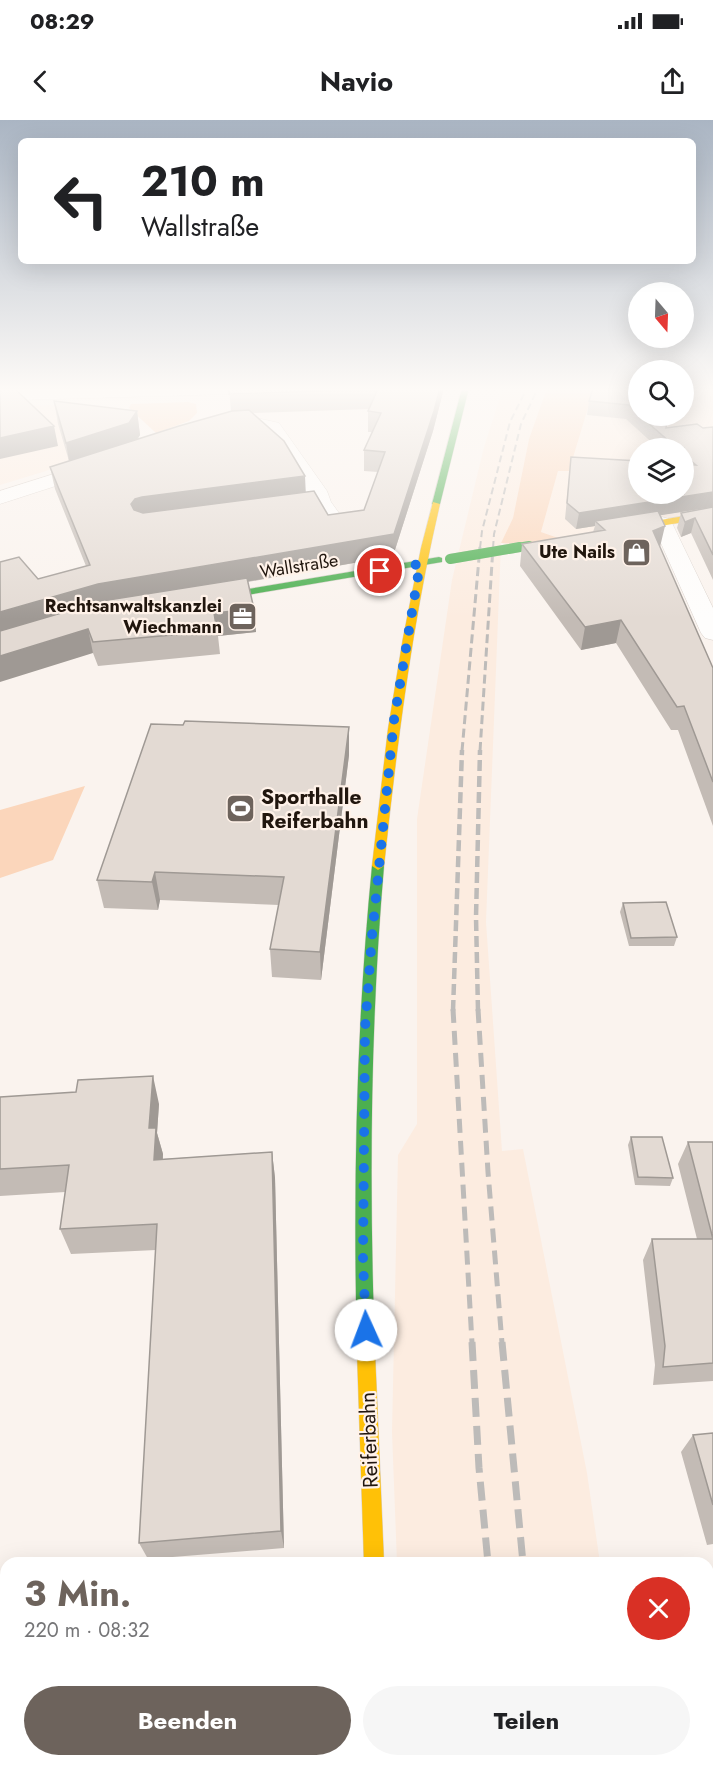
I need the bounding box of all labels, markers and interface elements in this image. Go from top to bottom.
text: 08:29 [30,5,95,37]
text: Navio [320,62,393,101]
icon: back [24,65,57,98]
icon: share [656,65,689,98]
text: 210 m [141,151,265,212]
icon: left [42,162,120,240]
text: Wallstraße [141,207,259,246]
north arrow [628,282,694,348]
map controls [628,282,694,504]
button: search [628,360,694,426]
button: layers [628,438,694,504]
shop icon: Ute Nails [620,536,652,568]
place label: Ute Nails [539,539,615,565]
pin [354,545,405,596]
street label: Wallstraße [258,547,340,585]
icon: arrive [363,554,396,587]
place label: Rechtsanwaltskanzlei Wiechmann [45,593,222,640]
office icon: Rechtsanwaltskanzlei Wiechmann [227,600,259,632]
place label: Sporthalle Reiferbahn [261,782,369,836]
sports icon: Sporthalle Reiferbahn [224,793,256,825]
position arrow [334,1298,398,1362]
street label: Reiferbahn [352,1391,386,1489]
text: 3 Min. [24,1567,131,1619]
button: close [627,1577,690,1640]
text: 220 m · 08:32 [24,1616,150,1645]
button: Beenden [24,1686,351,1755]
button: Teilen [363,1686,690,1755]

